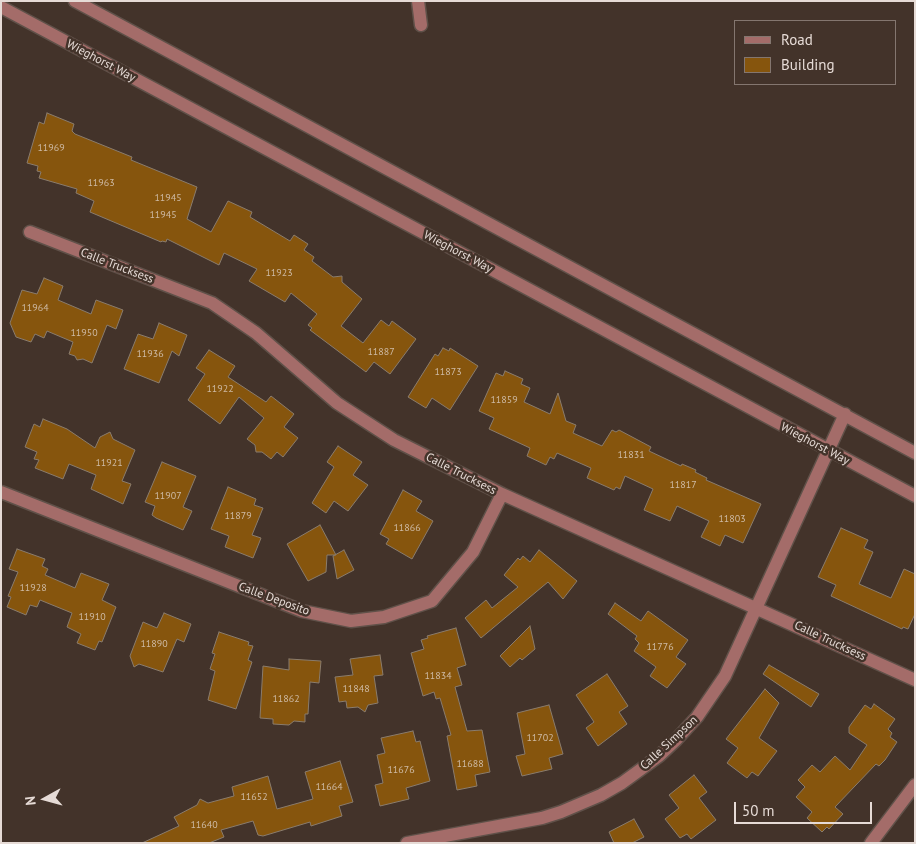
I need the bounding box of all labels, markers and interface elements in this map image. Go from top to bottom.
legend [734,20,896,85]
text: Road [781,30,813,49]
street label: Wieghorst Way [64,37,138,85]
text: Building [781,55,835,74]
house number: 11969 [37,142,65,154]
house number: 11963 [87,177,115,189]
house number: 11945 [154,192,182,204]
house number: 11945 [149,209,177,221]
street label: Wieghorst Way [421,228,495,276]
street label: Calle Trucksess [78,245,156,287]
house number: 11923 [265,267,293,279]
house number: 11964 [21,302,49,314]
house number: 11950 [70,327,98,339]
house number: 11887 [367,346,395,358]
house number: 11936 [136,348,164,360]
house number: 11873 [434,366,462,378]
house number: 11922 [206,383,234,395]
house number: 11859 [490,394,518,406]
street label: Wieghorst Way [778,420,852,468]
house number: 11831 [617,449,645,461]
street label: Calle Trucksess [423,450,499,498]
house number: 11921 [95,457,123,469]
house number: 11817 [669,479,697,491]
house number: 11907 [154,490,182,502]
house number: 11879 [224,510,252,522]
house number: 11803 [718,513,746,525]
house number: 11866 [393,522,421,534]
street label: Calle Deposito [237,580,311,618]
house number: 11928 [19,582,47,594]
house number: 11910 [78,611,106,623]
street label: Calle Trucksess [792,618,868,664]
house number: 11890 [140,638,168,650]
house number: 11776 [646,641,674,653]
house number: 11834 [424,670,452,682]
house number: 11848 [342,683,370,695]
house number: 11862 [272,693,300,705]
street label: Calle Simpson [637,713,701,773]
house number: 11702 [526,732,554,744]
house number: 11688 [456,758,484,770]
house number: 11676 [387,764,415,776]
north arrow [20,774,70,824]
house number: 11664 [315,781,343,793]
house number: 11652 [240,791,268,803]
scale bar [736,792,874,824]
text: N [21,795,40,806]
text: 50 m [742,801,775,820]
house number: 11640 [190,819,218,831]

